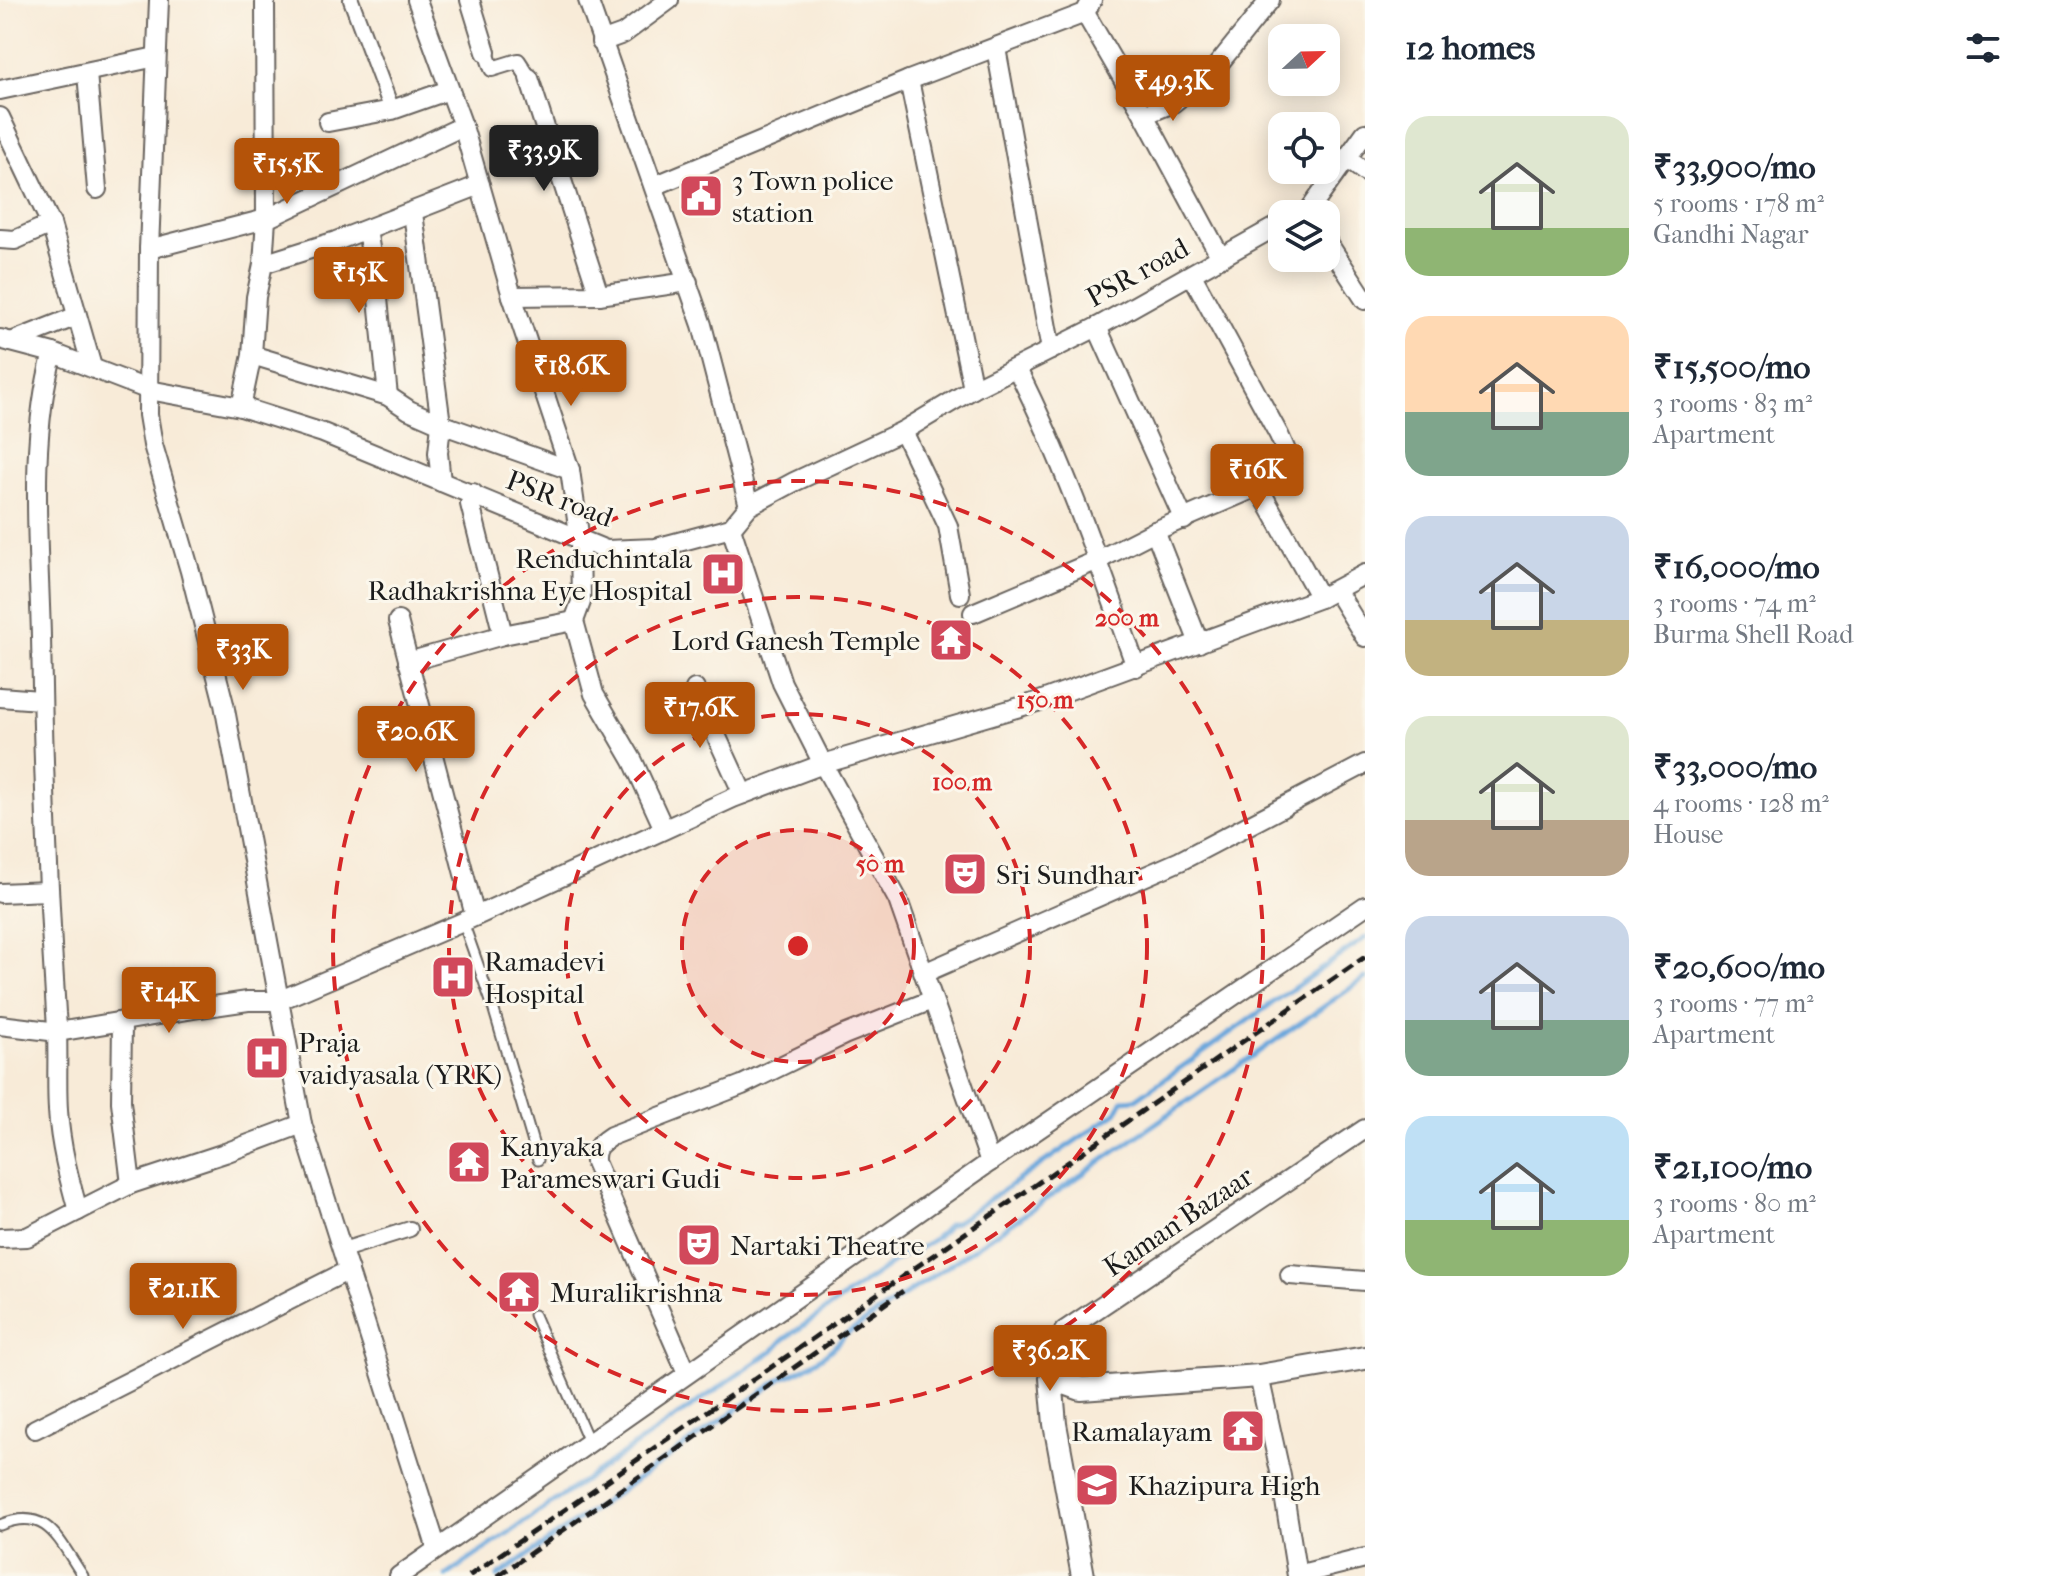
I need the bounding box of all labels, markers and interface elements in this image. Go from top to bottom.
north arrow [1268,24,1340,96]
map controls [1268,24,1340,272]
icon: filters [1961,26,2005,70]
text: 12 homes [1405,28,1535,68]
pin: ₹49.3K [1108,55,1238,123]
text: ₹49.3K [1134,65,1212,96]
button: locate [1268,112,1340,184]
pin: ₹33.9K [479,125,609,193]
text: ₹33.9K [507,135,581,166]
pin: ₹15.5K [222,138,352,206]
text: ₹33,900/mo [1653,147,1816,187]
text: ₹15.5K [252,148,322,179]
icon: home [1469,148,1565,244]
place label: 3 Town police station [732,164,894,229]
public building icon: 3 Town police station [677,172,725,220]
text: 5 rooms · 178 m² [1653,188,1824,219]
button: layers [1268,200,1340,272]
text: Gandhi Nagar [1653,219,1809,250]
street label: PSR road [1080,231,1195,314]
pin: ₹15K [312,247,406,315]
text: ₹15K [332,257,386,288]
pin: ₹18.6K [506,340,636,408]
text: ₹15,500/mo [1653,347,1811,387]
icon: home [1469,348,1565,444]
text: ₹18.6K [533,350,609,381]
text: 3 rooms · 83 m² [1653,388,1812,419]
text: Apartment [1653,419,1775,450]
pin: ₹16K [1210,444,1304,512]
text: ₹16K [1228,454,1286,485]
street label: PSR road [502,463,619,534]
place label: Renduchintala Radhakrishna Eye Hospital [368,542,693,607]
text: ₹16,000/mo [1653,547,1820,587]
icon: home [1469,548,1565,644]
hospital icon: Renduchintala Radhakrishna Eye Hospital [699,550,747,598]
text: 3 rooms · 74 m² [1653,588,1816,619]
text: 200 m [1095,604,1160,632]
temple icon: Lord Ganesh Temple [927,616,975,664]
text: Burma Shell Road [1653,619,1853,650]
pin: ₹33K [196,624,290,692]
place label: Lord Ganesh Temple [672,624,920,657]
text: ₹33K [215,634,271,665]
pin: ₹17.6K [635,682,765,750]
text: 150 m [1016,686,1075,714]
text: ₹17.6K [663,692,737,723]
pin: ₹20.6K [351,706,481,774]
text: ₹20.6K [376,716,456,747]
text: ₹33,000/mo [1653,747,1817,787]
icon: home [1469,748,1565,844]
text: 100 m [932,768,993,796]
text: 4 rooms · 128 m² [1653,788,1829,819]
text: House [1653,819,1723,850]
text: 50 m [856,850,905,878]
theatre icon: Sri Sundhar [941,850,989,898]
place label: Sri Sundhar [996,858,1139,891]
centre of rings [784,932,812,960]
place label: Ramadevi Hospital [484,945,605,1010]
text: ₹20,600/mo [1653,947,1825,987]
icon: home [1469,948,1565,1044]
hospital icon: Ramadevi Hospital [429,953,477,1001]
pin: ₹14K [122,967,216,1035]
text: ₹14K [140,977,198,1008]
text: 3 rooms · 77 m² [1653,988,1814,1019]
text: Apartment [1653,1019,1775,1050]
place label: Praja vaidyasala (YRK) [298,1026,502,1091]
hospital icon: Praja vaidyasala (YRK) [243,1034,291,1082]
place label: Kanyaka Parameswari Gudi [500,1130,720,1195]
temple icon: Kanyaka Parameswari Gudi [445,1138,493,1186]
text: ₹21,100/mo [1653,1147,1812,1187]
icon: home [1469,1148,1565,1244]
street label: Kaman Bazaar [1097,1159,1259,1284]
text: 3 rooms · 80 m² [1653,1188,1816,1219]
text: Apartment [1653,1219,1775,1250]
theatre icon: Nartaki Theatre [675,1221,723,1269]
place label: Nartaki Theatre [730,1229,925,1262]
pin: ₹21.1K [118,1263,248,1331]
temple icon: Muralikrishna [495,1268,543,1316]
text: ₹21.1K [148,1273,218,1304]
place label: Muralikrishna [550,1276,723,1309]
pin: ₹36.2K [985,1325,1115,1393]
text: ₹36.2K [1012,1335,1088,1366]
temple icon: Ramalayam [1219,1407,1267,1455]
place label: Ramalayam [1071,1415,1213,1448]
school or university icon: Khazipura High [1073,1461,1121,1509]
place label: Khazipura High [1128,1469,1321,1502]

